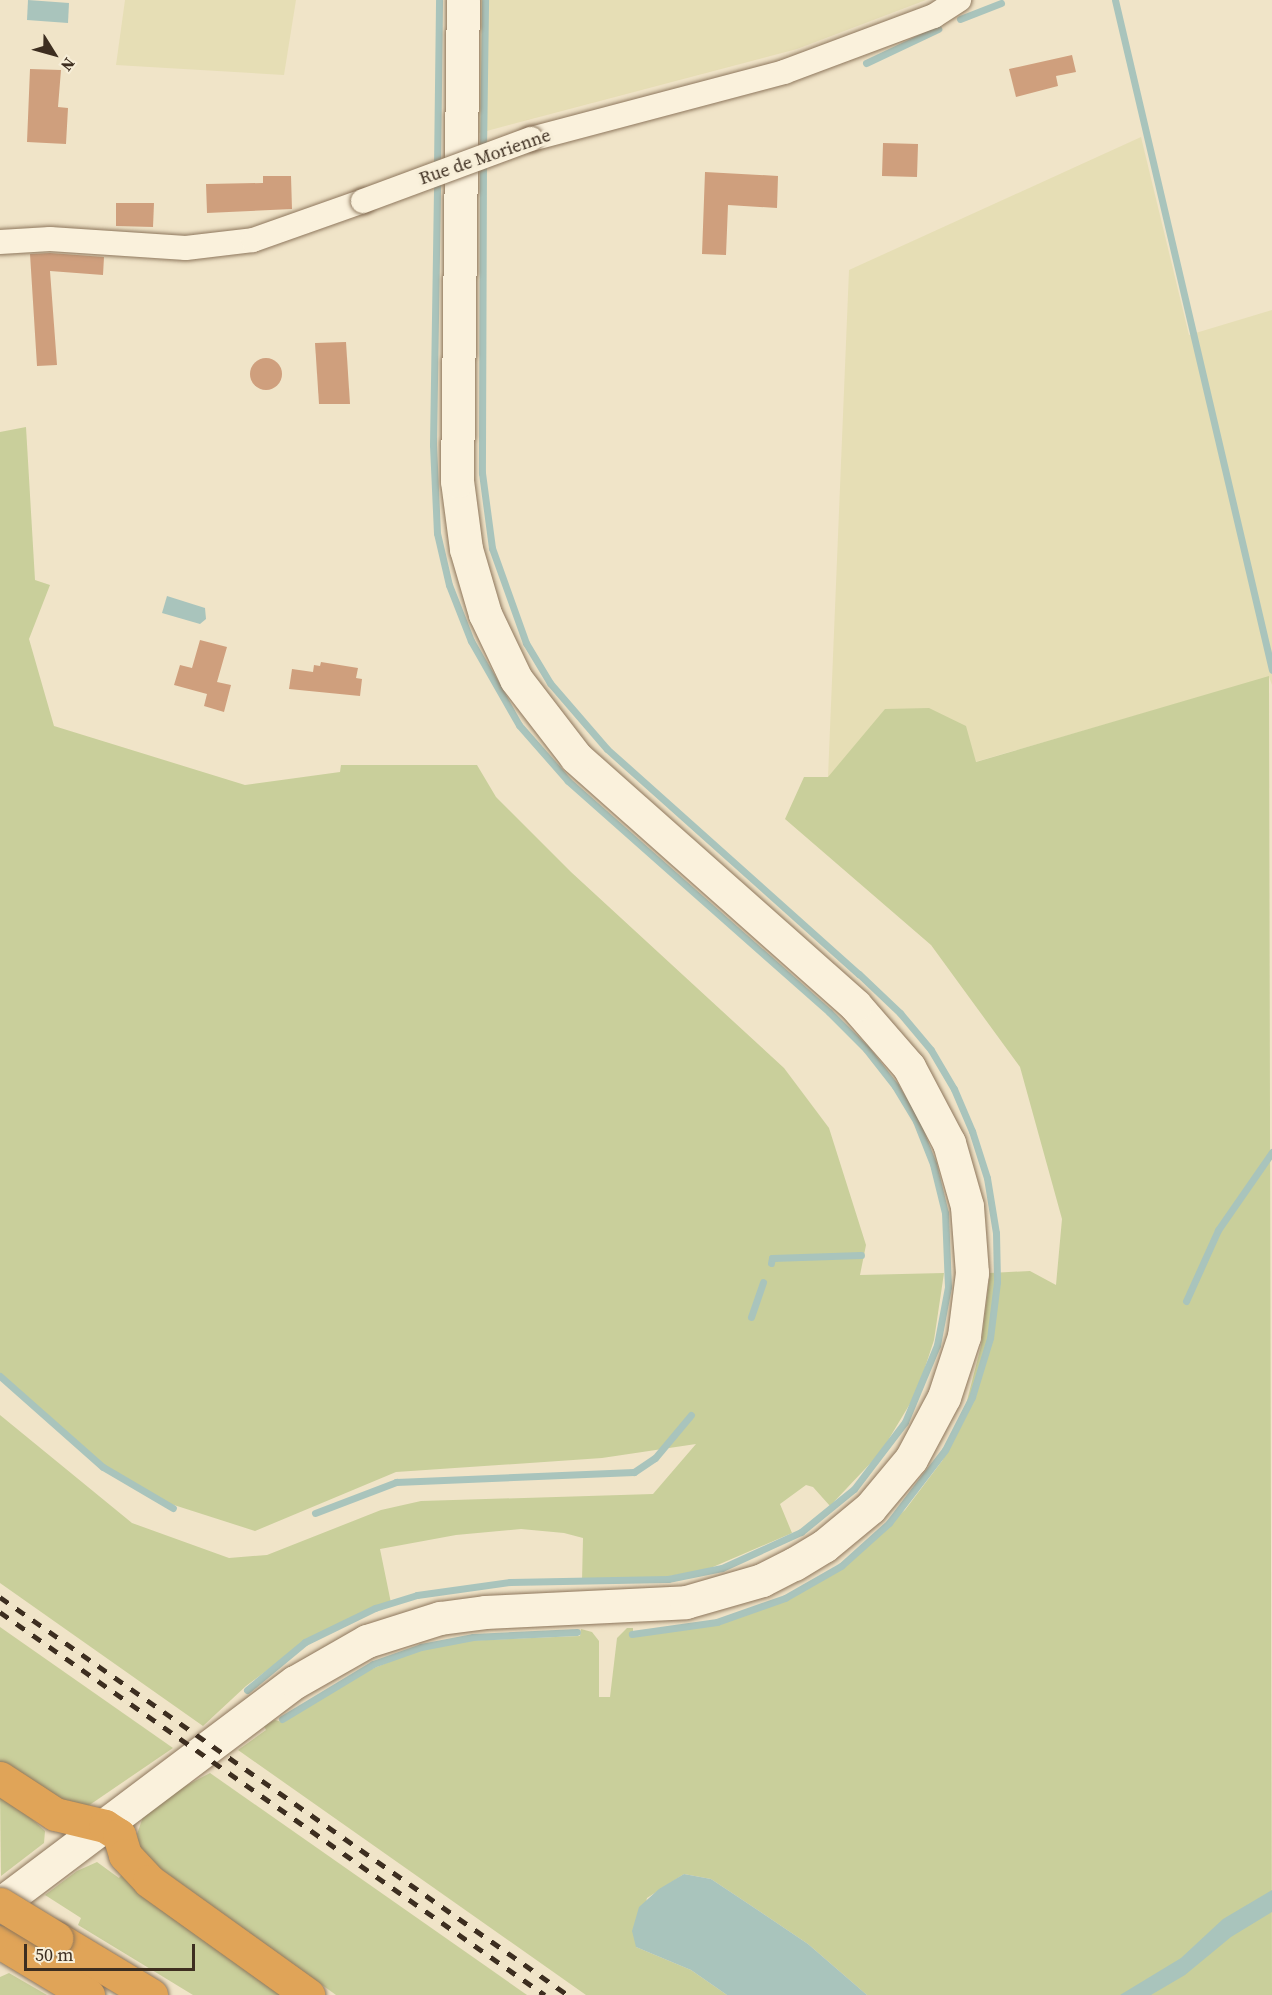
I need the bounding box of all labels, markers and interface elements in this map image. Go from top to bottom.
north arrow [24,24,84,84]
text: N [56,54,81,76]
street label: Rue de Morienne [416,124,554,190]
scale bar [27,1932,198,1970]
text: 50 m [35,1942,73,1967]

